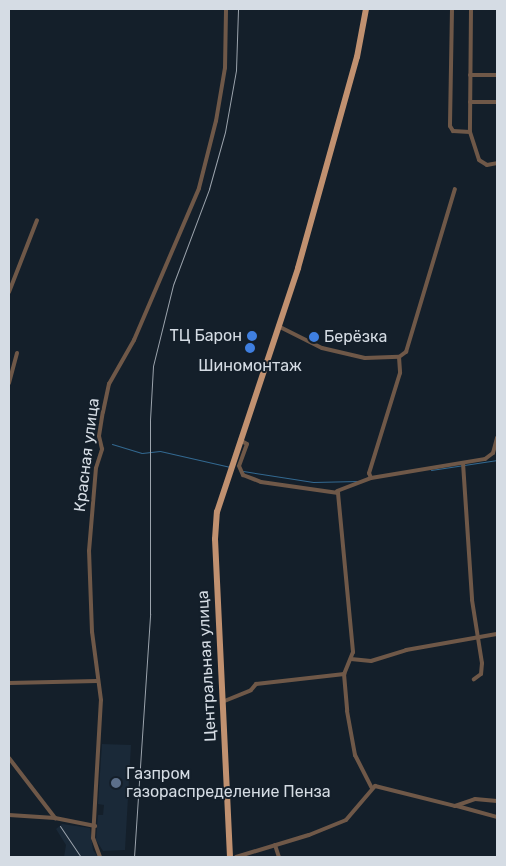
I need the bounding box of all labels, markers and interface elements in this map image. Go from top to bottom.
place label: ТЦ Барон [170,326,242,346]
place label: Берёзка [324,327,387,347]
marker: ТЦ Барон [246,330,258,342]
marker: Берёзка [308,331,320,343]
marker: Шиномонтаж [244,342,256,354]
place label: Шиномонтаж [198,356,302,376]
street label: Красная улица [70,397,104,513]
street label: Центральная улица [193,590,221,742]
place label: Газпром газораспределение Пенза [126,764,331,802]
marker: Газпром газораспределение Пенза [110,777,122,789]

